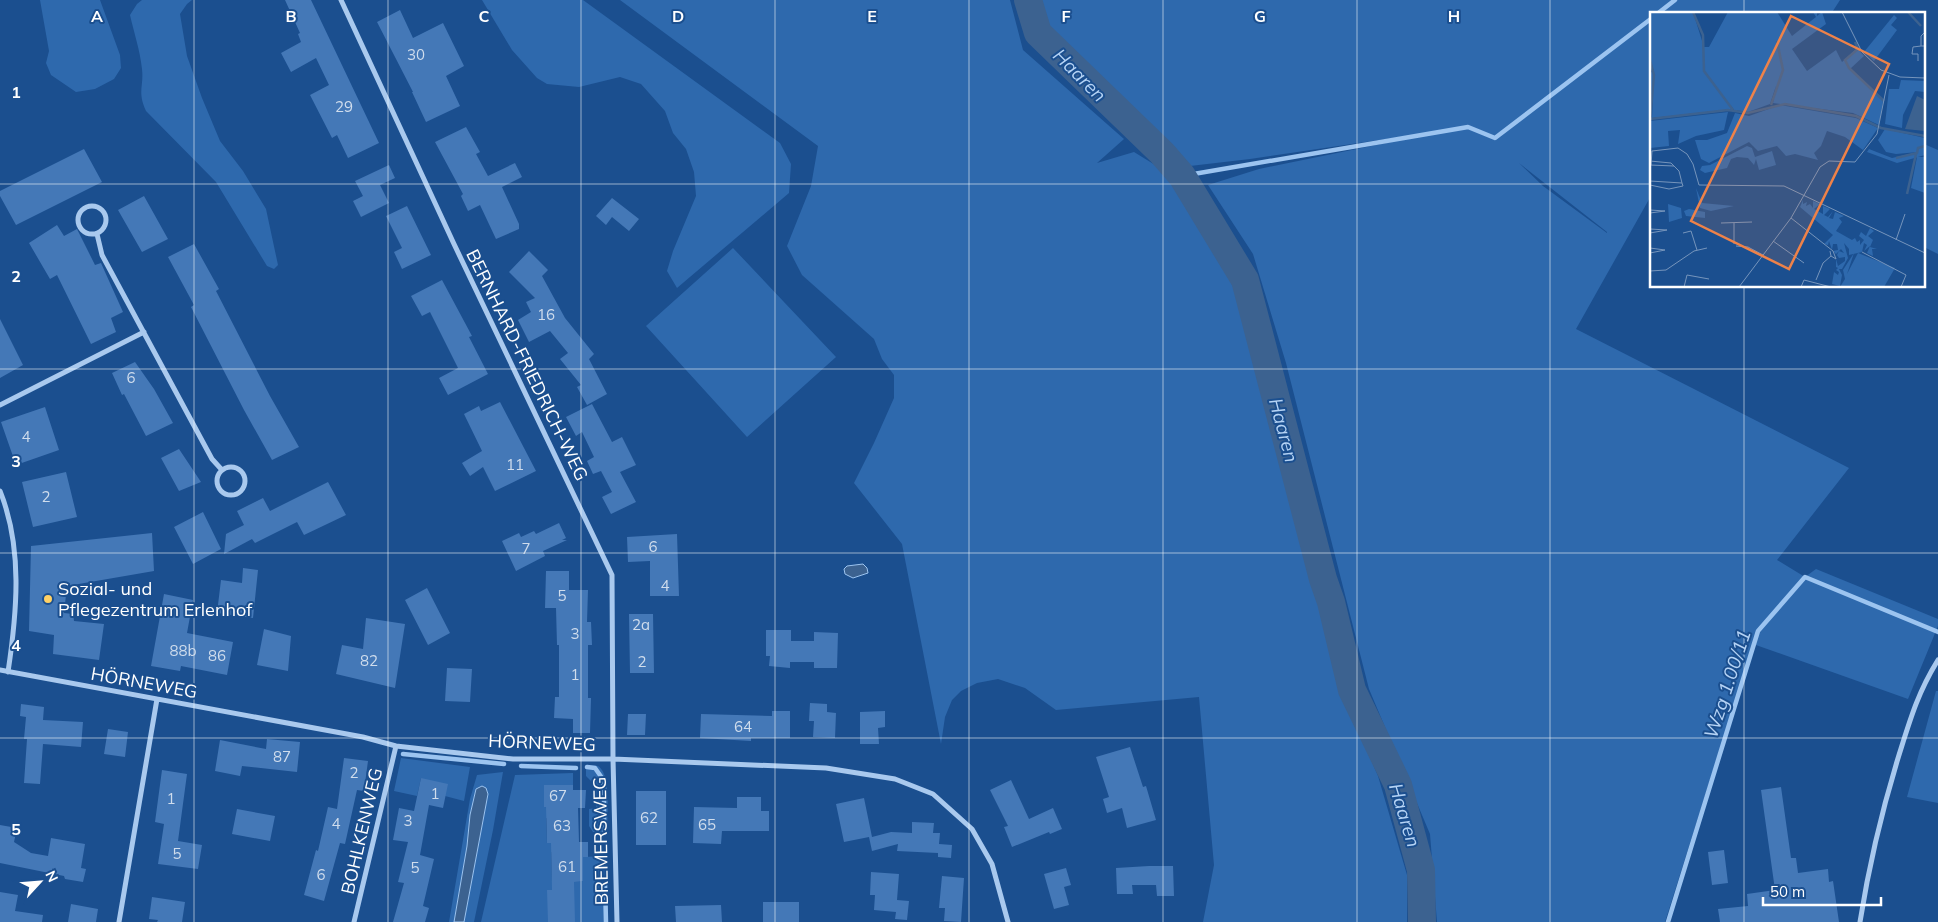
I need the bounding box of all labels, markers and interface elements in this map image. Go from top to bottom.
text: A [91,6,103,26]
text: B [285,6,297,26]
text: C [479,6,490,26]
text: D [672,6,684,26]
text: E [867,6,877,26]
text: F [1061,6,1071,26]
text: G [1254,6,1266,26]
text: H [1448,6,1460,26]
inset map [1650,12,1926,288]
water label: Haaren [1048,43,1112,107]
house number: 30 [407,45,425,64]
text: 1 [11,82,21,102]
house number: 29 [335,97,353,116]
street label: BERNHARD-FRIEDRICH-WEG [461,245,594,484]
text: 2 [11,266,21,286]
house number: 16 [537,305,555,324]
house number: 6 [126,368,136,387]
water label: Haaren [1264,395,1304,465]
house number: 4 [21,427,31,446]
text: 3 [11,451,21,471]
house number: 11 [506,455,524,474]
house number: 2 [41,487,51,506]
house number: 6 [648,537,658,556]
house number: 7 [521,539,531,558]
house number: 4 [660,576,670,595]
place label: Sozial- und Pflegezentrum Erlenhof [58,577,253,621]
house number: 5 [557,586,567,605]
marker: Sozial- und Pflegezentrum Erlenhof [42,593,54,605]
house number: 2a [632,615,650,634]
house number: 3 [570,624,580,643]
water label: Wzg 1.00/11 [1698,627,1756,741]
text: 4 [11,635,21,655]
house number: 88b [169,641,197,660]
house number: 86 [208,646,226,665]
house number: 82 [360,651,378,670]
house number: 2 [637,652,647,671]
street label: HÖRNEWEG [89,662,199,703]
house number: 1 [570,665,580,684]
house number: 64 [734,717,752,736]
street label: HÖRNEWEG [488,729,596,756]
house number: 87 [273,747,291,766]
house number: 2 [349,763,359,782]
street label: BOHLKENWEG [336,766,387,896]
street label: BREMERSWEG [588,777,613,905]
water label: Haaren [1384,780,1426,850]
house number: 1 [430,784,440,803]
house number: 67 [549,786,567,805]
house number: 1 [166,789,176,808]
house number: 62 [640,808,658,827]
house number: 3 [403,811,413,830]
house number: 4 [331,814,341,833]
house number: 65 [698,815,716,834]
house number: 63 [553,816,571,835]
text: 5 [11,819,21,839]
house number: 5 [172,844,182,863]
north arrow [15,857,65,907]
house number: 61 [558,857,576,876]
house number: 5 [410,858,420,877]
house number: 6 [316,865,326,884]
text: N [41,868,62,885]
scale bar [1763,874,1880,906]
text: 50 m [1770,882,1805,901]

